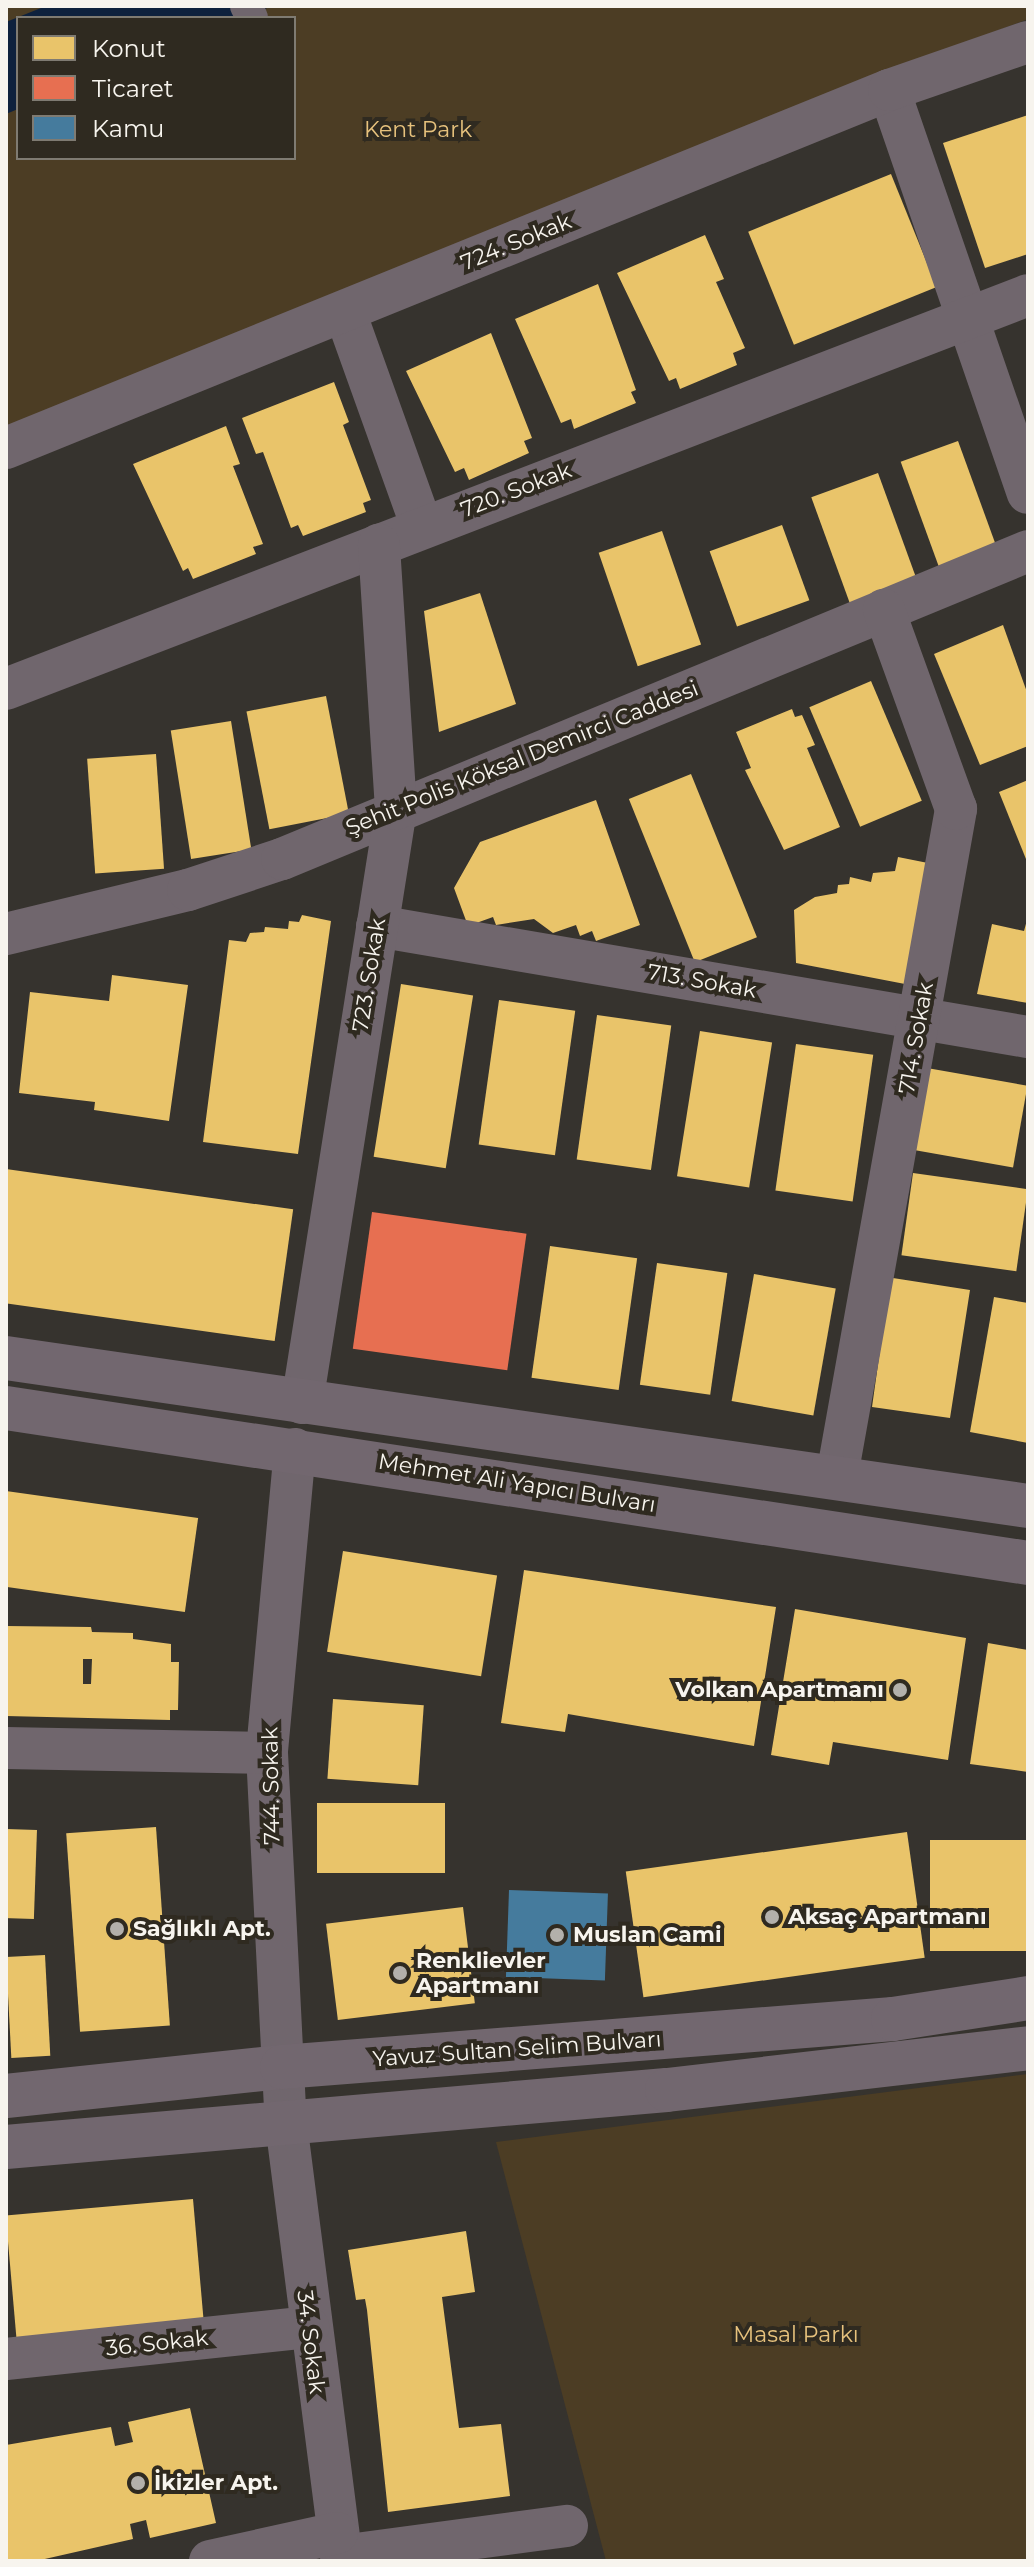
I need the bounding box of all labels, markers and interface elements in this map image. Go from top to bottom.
legend [16,16,296,160]
text: Konut [92,34,166,63]
text: Ticaret [92,74,173,103]
text: Kamu [92,114,164,143]
park label: Kent Park [364,117,472,143]
street label: 724. Sokak [457,208,575,276]
street label: 720. Sokak [457,457,575,523]
street label: Şehit Polis Köksal Demirci Caddesi [342,675,702,841]
street label: 723. Sokak [347,916,391,1034]
street label: 713. Sokak [645,958,759,1004]
street label: 714. Sokak [893,980,939,1096]
street label: Mehmet Ali Yapıcı Bulvarı [376,1448,658,1518]
place label: Volkan Apartmanı [675,1677,884,1703]
marker: Volkan Apartmanı [891,1681,909,1699]
street label: 744. Sokak [257,1727,285,1845]
place label: Aksaç Apartmanı [788,1904,987,1930]
marker: Aksaç Apartmanı [763,1908,781,1926]
place label: Sağlıklı Apt. [133,1916,271,1942]
marker: Sağlıklı Apt. [108,1920,126,1938]
place label: Muslan Cami [573,1922,722,1948]
marker: Muslan Cami [548,1926,566,1944]
place label: Renklievler Apartmanı [416,1947,546,1998]
marker: Renklievler Apartmanı [391,1964,409,1982]
street label: Yavuz Sultan Selim Bulvarı [372,2026,662,2072]
street label: 34. Sokak [292,2289,330,2395]
park label: Masal Parkı [733,2322,859,2348]
street label: 36. Sokak [104,2324,210,2362]
place label: İkizler Apt. [154,2470,278,2496]
marker: İkizler Apt. [129,2474,147,2492]

